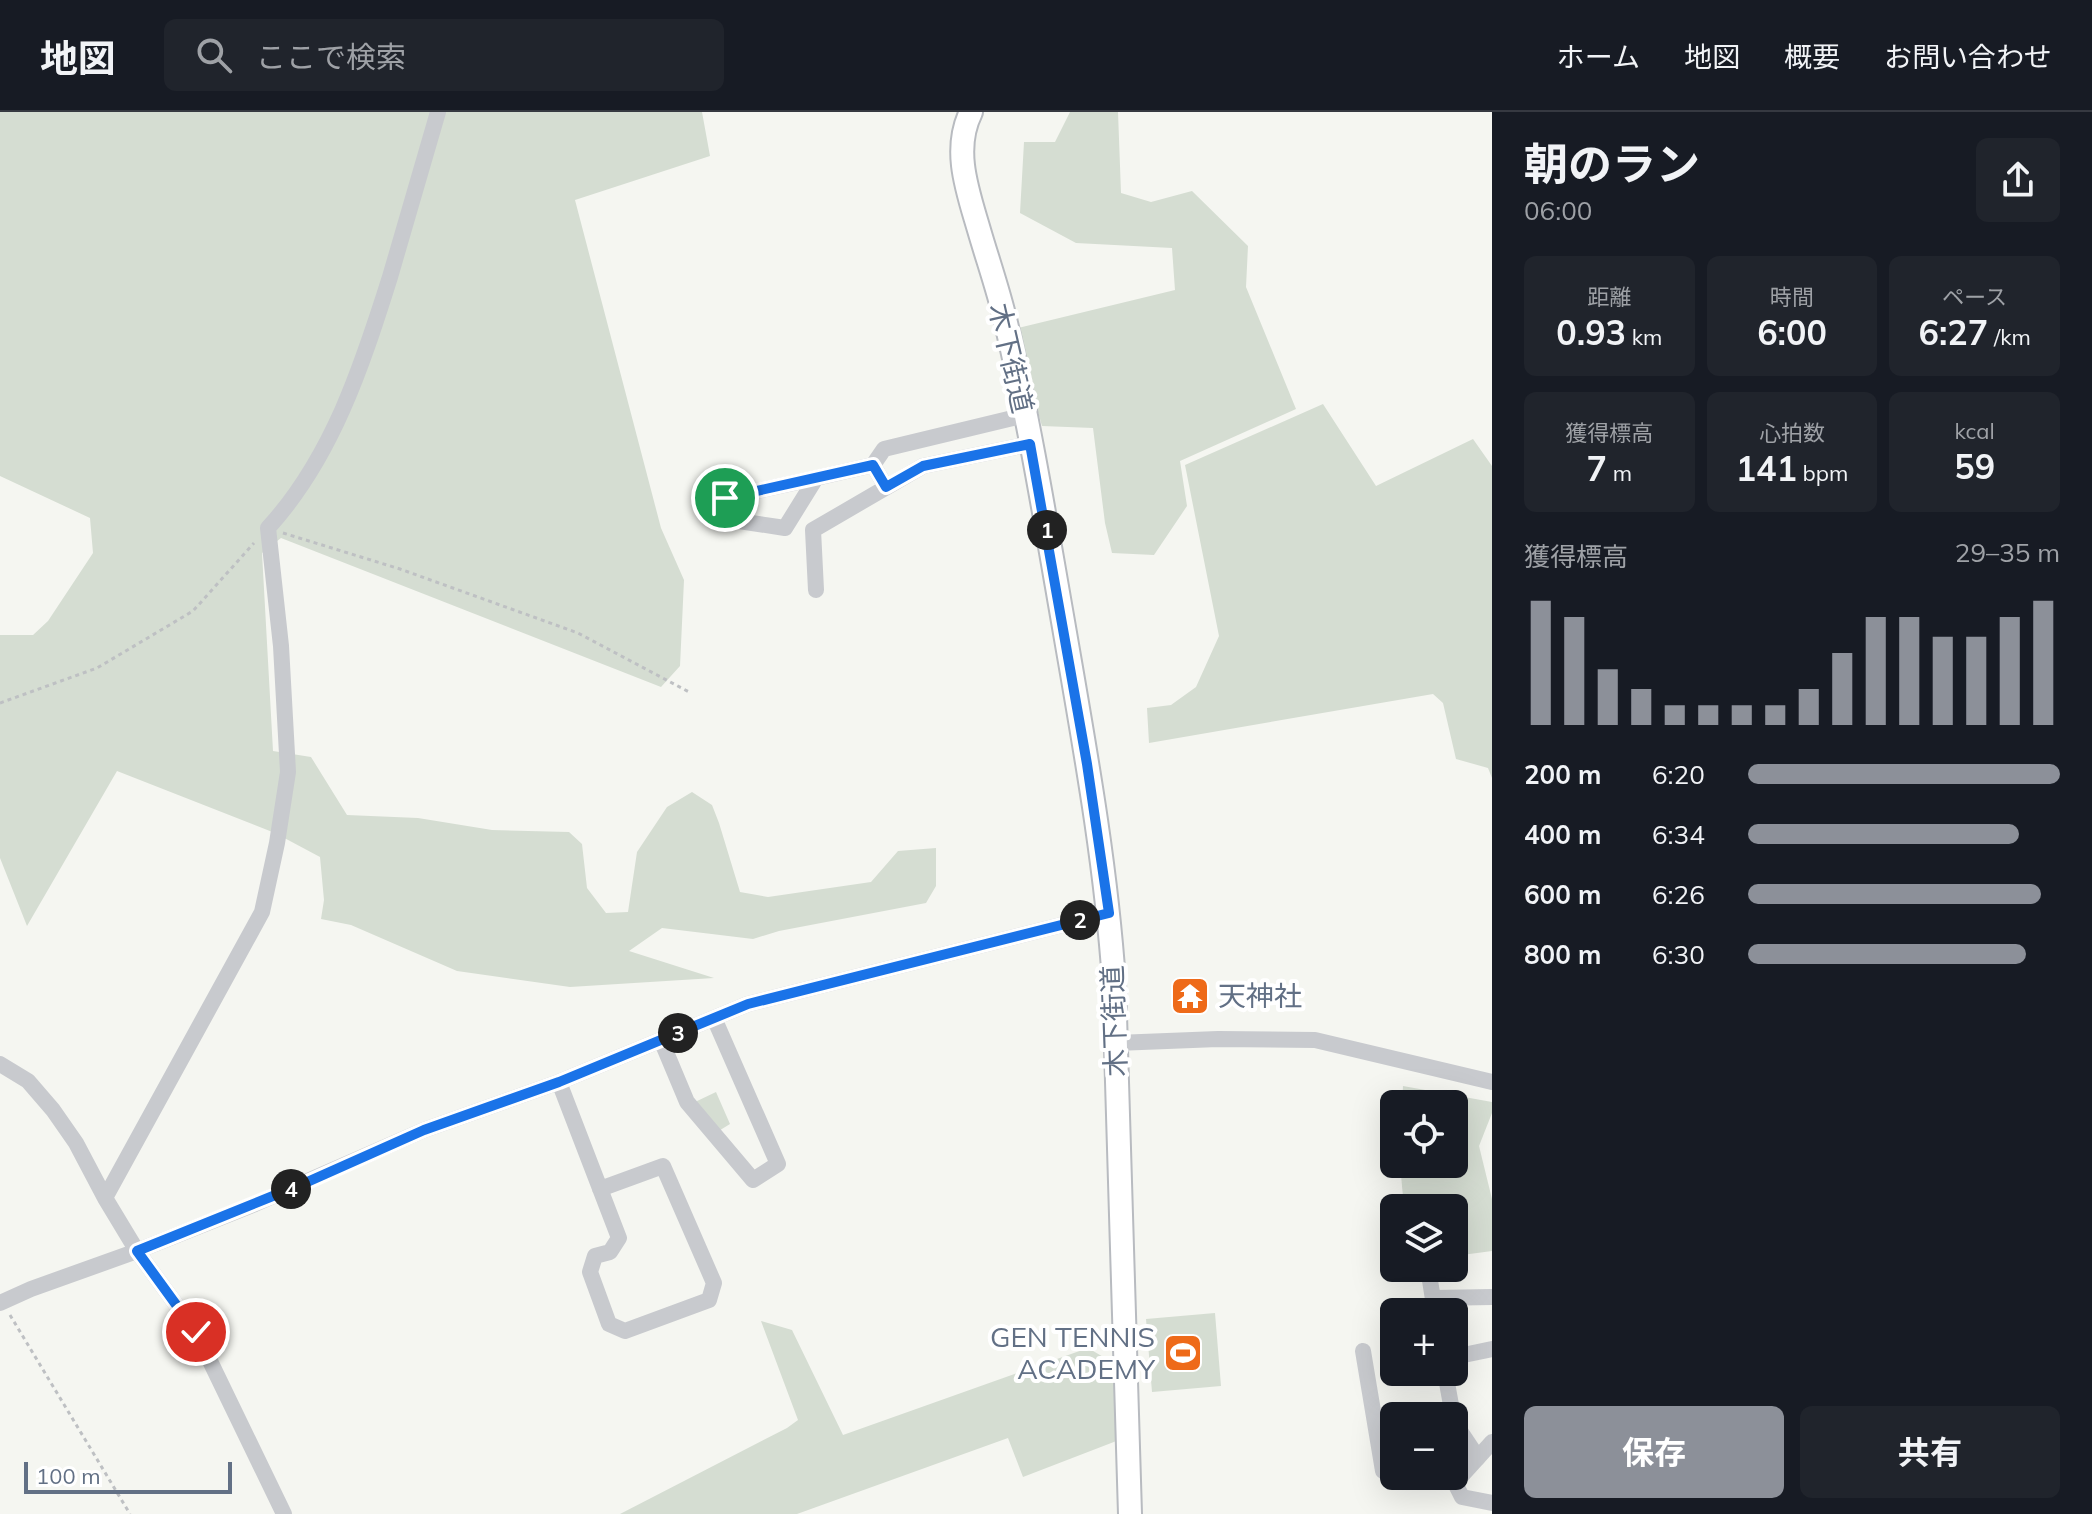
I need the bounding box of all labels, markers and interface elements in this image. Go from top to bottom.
search box [164,19,724,91]
icon: search [192,33,236,77]
text: 地図 [40,34,116,82]
text: ここで検索 [256,38,406,76]
text: ホーム [1557,39,1640,74]
text: 地図 [1684,39,1740,74]
text: 概要 [1784,39,1840,74]
text: お問い合わせ [1884,39,2052,74]
text: 朝のラン [1524,136,1700,191]
button: share [1976,138,2060,222]
text: 06:00 [1524,194,1592,227]
text: 距離 [1587,283,1631,311]
text: 時間 [1770,283,1814,311]
text: ペース [1942,283,2007,311]
street label: 木下街道 [982,299,1041,416]
text: 0.93 [1556,311,1626,354]
text: 6:00 [1757,311,1827,354]
text: 6:27 [1919,311,1988,354]
text: km [1626,323,1662,351]
text: /km [1988,323,2031,351]
text: kcal [1955,417,1995,445]
text: 獲得標高 [1565,419,1653,447]
text: 心拍数 [1759,419,1825,447]
text: 59 [1954,445,1995,488]
text: 7 [1587,447,1607,490]
text: 141 [1736,447,1797,490]
text: m [1607,459,1632,487]
text: bpm [1797,459,1848,487]
pin [691,464,759,532]
icon: arrive [703,476,747,520]
pin: 1 [1027,510,1067,550]
text: 1 [1040,516,1054,544]
text: 29–35 m [1955,536,2060,569]
text: 獲得標高 [1524,540,1628,573]
text: 200 m [1524,758,1601,791]
text: 6:20 [1652,758,1705,791]
text: 400 m [1524,818,1601,851]
text: 6:34 [1652,818,1705,851]
text: 600 m [1524,878,1601,911]
text: 6:26 [1652,878,1705,911]
pin: 2 [1060,900,1100,940]
text: 2 [1073,906,1087,934]
text: 800 m [1524,938,1601,971]
text: 6:30 [1652,938,1705,971]
street label: 木下街道 [1094,964,1133,1078]
temple icon: 天神社 [1169,975,1211,1017]
place label: 天神社 [1218,978,1302,1013]
pin: 3 [658,1013,698,1053]
text: 3 [671,1019,685,1047]
map controls [1380,1090,1468,1490]
button: locate [1380,1090,1468,1178]
pin: 4 [271,1169,311,1209]
text: 4 [284,1175,298,1203]
button: layers [1380,1194,1468,1282]
pin [162,1298,230,1366]
button: + [1380,1298,1468,1386]
icon: check [174,1310,218,1354]
place label: GEN TENNIS ACADEMY [990,1319,1156,1386]
sports icon: GEN TENNIS ACADEMY [1162,1332,1204,1374]
button: − [1380,1402,1468,1490]
button: 保存 [1524,1406,1784,1498]
button: 共有 [1800,1406,2060,1498]
scale bar [24,1458,232,1494]
text: 100 m [36,1462,101,1490]

